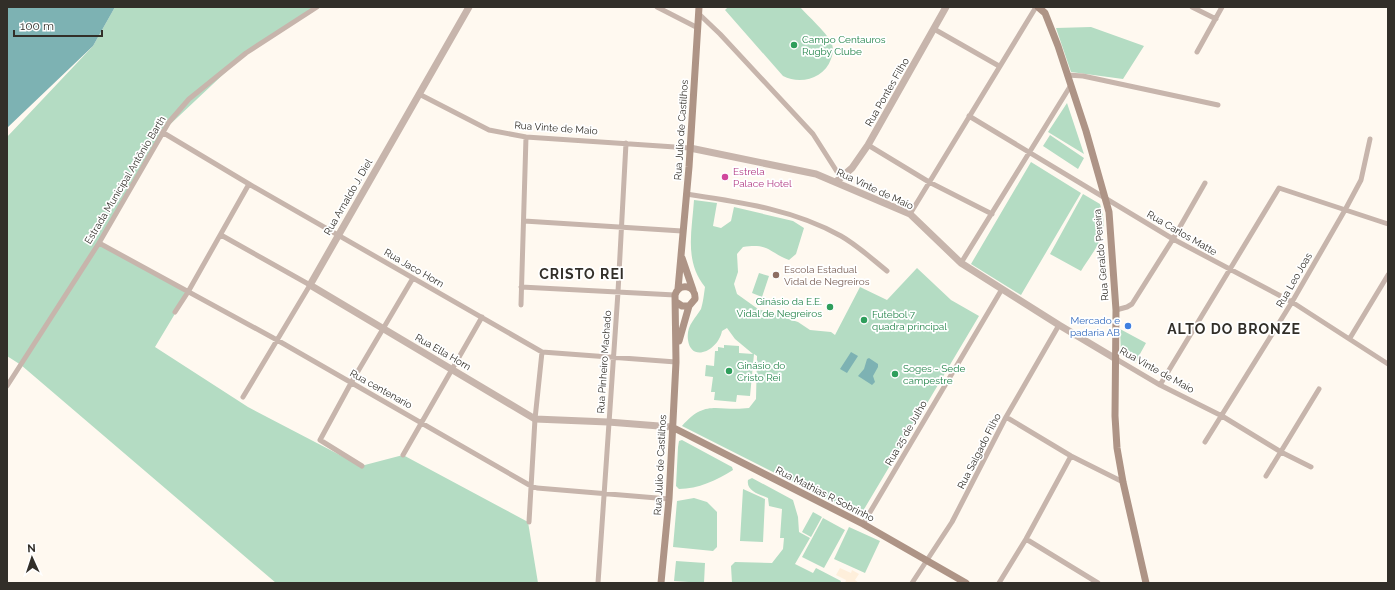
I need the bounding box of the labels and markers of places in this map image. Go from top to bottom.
place label: Campo Centauros Rugby Clube [802,34,886,57]
marker: Campo Centauros Rugby Clube [789,40,799,50]
place label: Estrela Palace Hotel [733,166,792,189]
marker: Estrela Palace Hotel [720,172,730,182]
place label: Escola Estadual Vidal de Negreiros [784,264,870,287]
marker: Escola Estadual Vidal de Negreiros [771,270,781,280]
place label: Ginásio da E.E. Vidal de Negreiros [737,296,822,319]
marker: Ginásio da E.E. Vidal de Negreiros [825,302,835,312]
place label: Futebol 7 quadra principal [872,309,947,332]
marker: Futebol 7 quadra principal [859,315,869,325]
place label: Mercado e padaria AB [1070,315,1120,338]
marker: Mercado e padaria AB [1123,321,1133,331]
place label: Ginásio do Cristo Rei [737,360,785,383]
place label: Soges - Sede campestre [903,363,965,386]
marker: Ginásio do Cristo Rei [724,366,734,376]
marker: Soges - Sede campestre [890,369,900,379]

